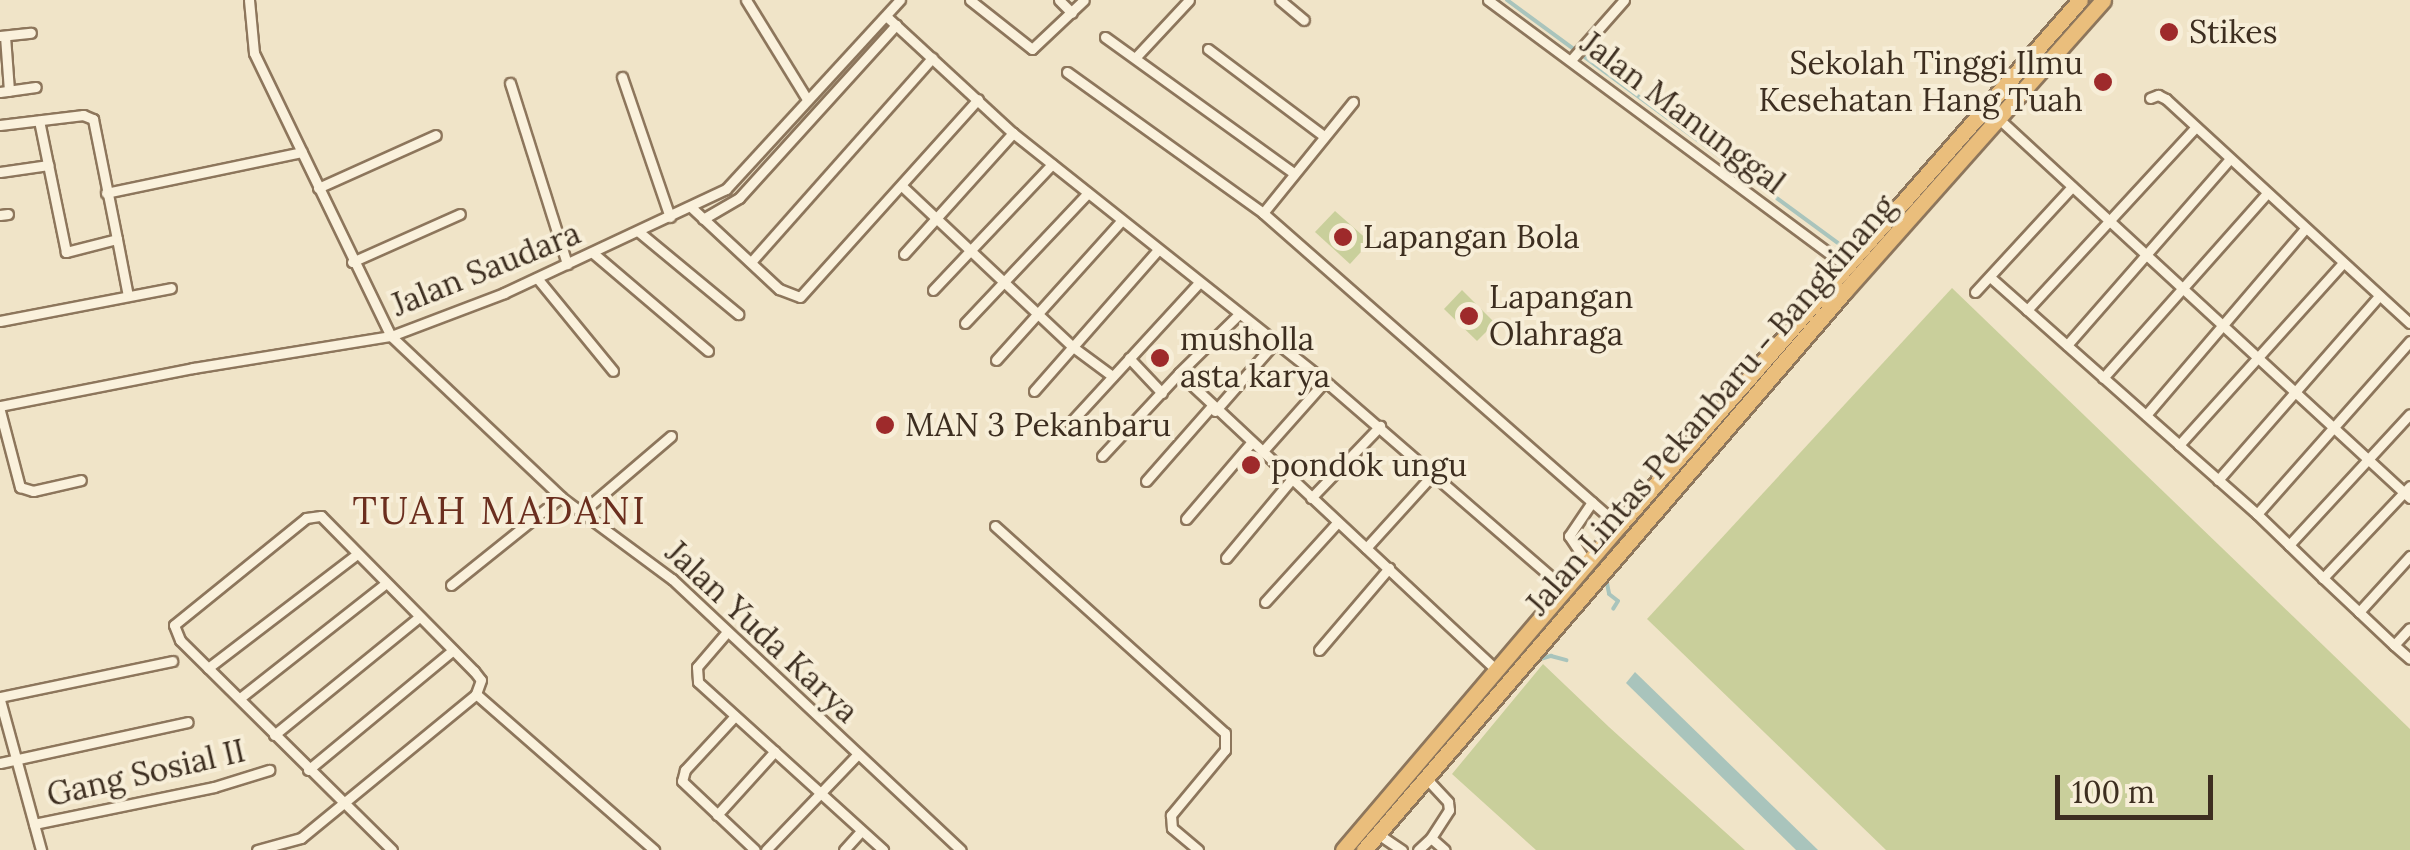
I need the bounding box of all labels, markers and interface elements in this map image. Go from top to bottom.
place label: Stikes [2189,13,2278,51]
marker: Stikes [2158,21,2180,43]
street label: Jalan Manunggal [1573,24,1793,202]
place label: Sekolah Tinggi Ilmu Kesehatan Hang Tuah [1758,45,2083,120]
marker: Sekolah Tinggi Ilmu Kesehatan Hang Tuah [2092,71,2114,93]
street label: Jalan Lintas Pekanbaru - Bangkinang [1518,187,1904,623]
street label: Jalan Saudara [386,214,586,324]
place label: Lapangan Bola [1363,218,1580,256]
marker: Lapangan Bola [1332,226,1354,248]
place label: Lapangan Olahraga [1489,279,1633,354]
marker: Lapangan Olahraga [1458,305,1480,327]
place label: musholla asta karya [1180,321,1330,396]
marker: musholla asta karya [1149,347,1171,369]
place label: MAN 3 Pekanbaru [905,406,1171,444]
marker: MAN 3 Pekanbaru [874,414,896,436]
place label: pondok ungu [1271,446,1467,484]
marker: pondok ungu [1240,454,1262,476]
district label: TUAH MADANI [353,488,647,534]
street label: Jalan Yuda Karya [658,533,866,731]
street label: Gang Sosial II [43,732,249,814]
scale bar [2060,755,2218,817]
text: 100 m [2072,773,2155,811]

